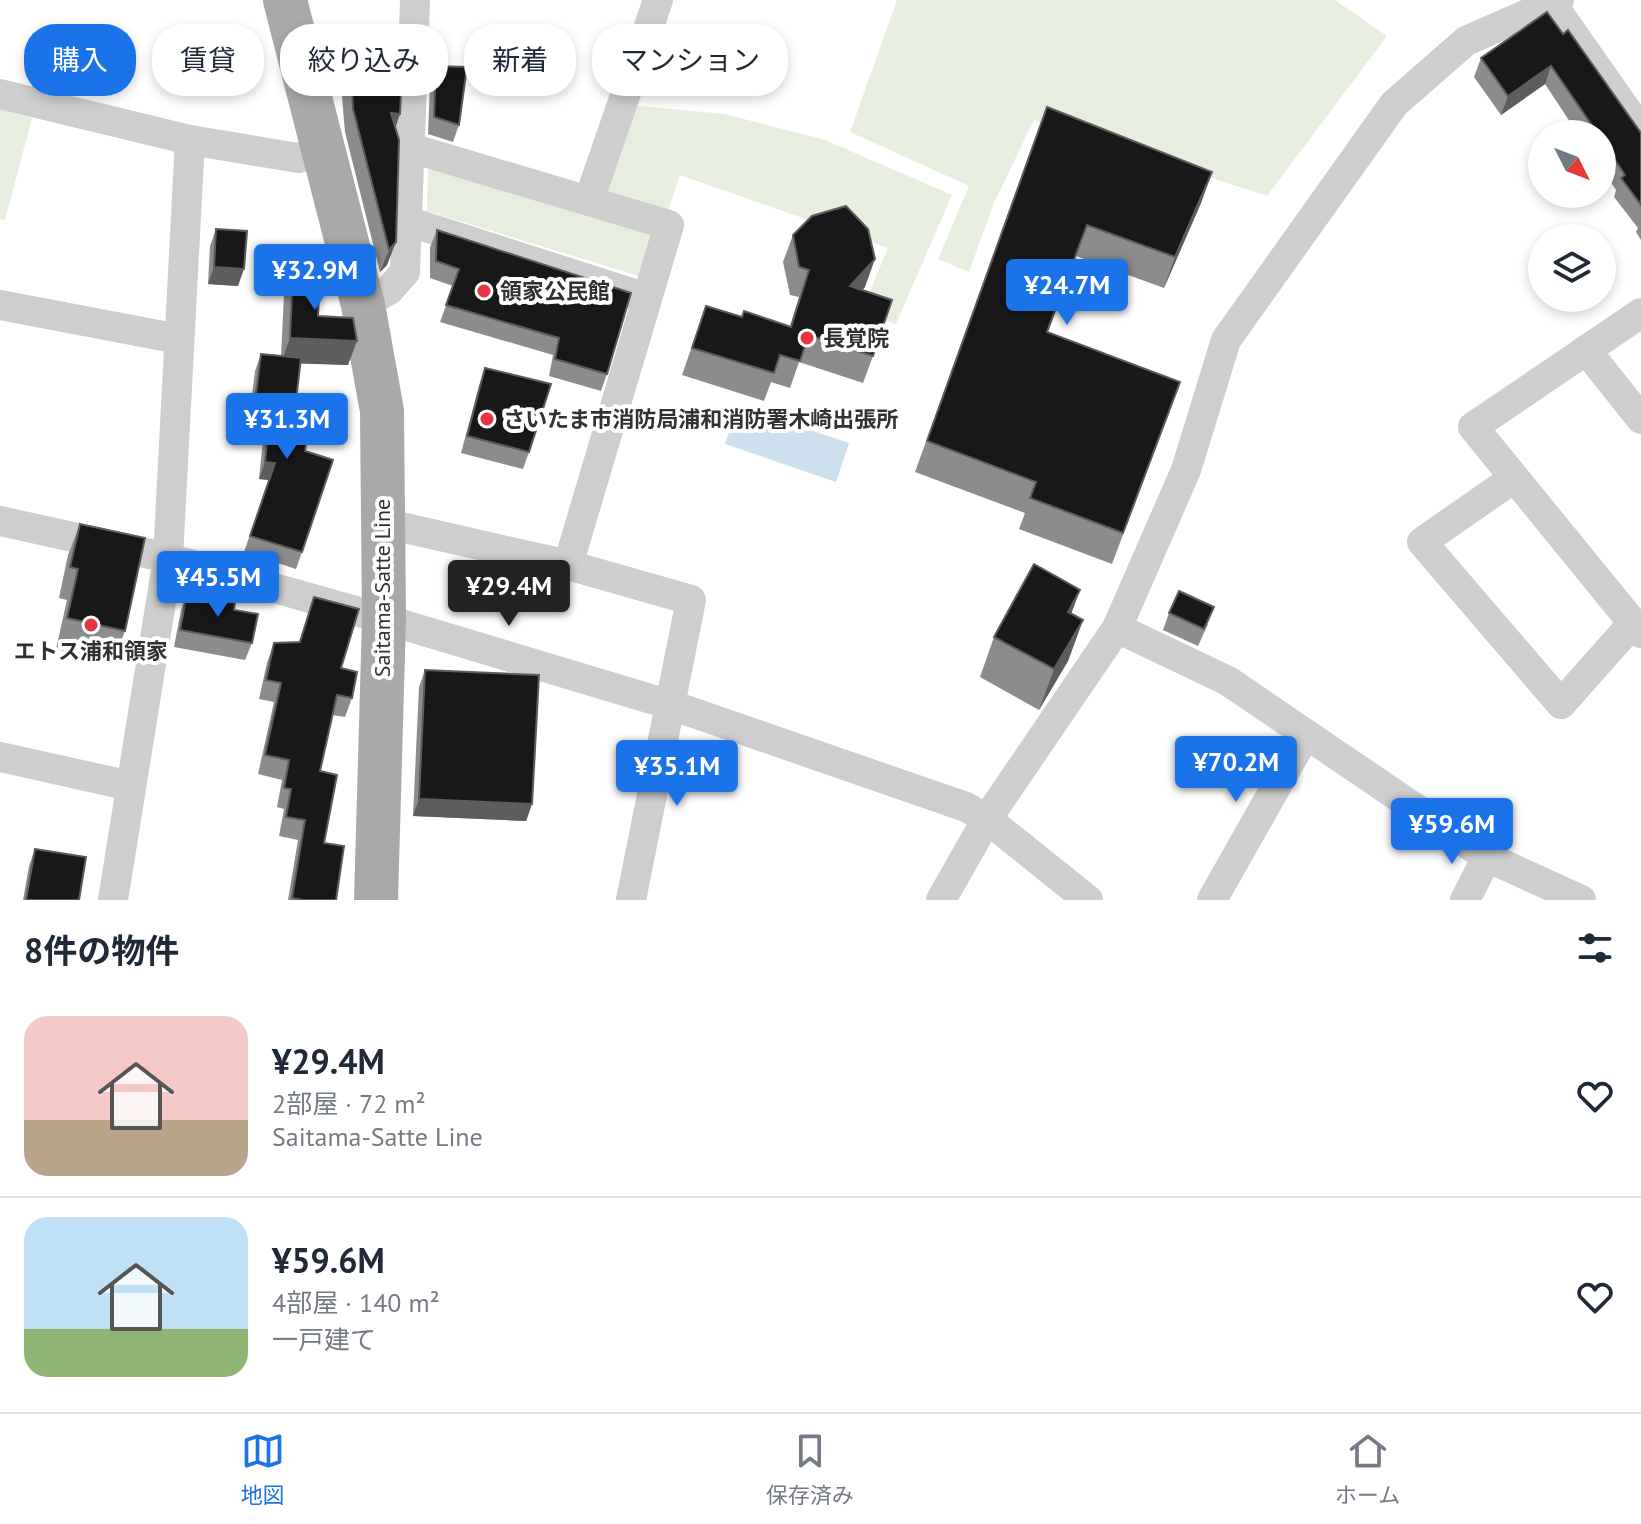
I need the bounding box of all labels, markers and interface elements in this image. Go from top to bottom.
chip: 購入 [24,24,136,96]
chip: 賃貸 [152,24,264,96]
chip: 絞り込み [280,24,448,96]
chip: 新着 [464,24,576,96]
chip: マンション [592,24,788,96]
north arrow [1528,120,1616,208]
map controls [1528,120,1616,312]
button: layers [1528,224,1616,312]
pin: ¥32.9M [250,244,380,312]
text: ¥32.9M [272,253,358,286]
pin: ¥24.7M [1002,259,1132,327]
text: ¥24.7M [1024,268,1110,301]
place label: 領家公民館 [500,277,610,305]
marker: 領家公民館 [475,282,493,300]
place label: 長覚院 [823,324,889,352]
marker: 長覚院 [798,329,816,347]
pin: ¥31.3M [222,393,352,461]
text: ¥31.3M [244,402,330,435]
place label: さいたま市消防局浦和消防署木崎出張所 [503,405,898,433]
marker: さいたま市消防局浦和消防署木崎出張所 [478,410,496,428]
street label: Saitama-Satte Line [368,499,396,677]
pin: ¥45.5M [153,551,283,619]
text: ¥45.5M [175,560,261,593]
pin: ¥29.4M [444,560,574,628]
text: ¥29.4M [466,569,552,602]
marker: エトス浦和領家 [82,616,100,634]
place label: エトス浦和領家 [14,637,168,665]
pin: ¥70.2M [1171,736,1301,804]
pin: ¥35.1M [612,740,742,808]
text: ¥70.2M [1193,745,1279,778]
text: ¥35.1M [634,749,720,782]
pin: ¥59.6M [1387,798,1517,866]
text: ¥59.6M [1409,807,1495,840]
icon: filters [1573,926,1617,970]
text: 8件の物件 [24,928,179,972]
text: ¥29.4M [272,1039,385,1083]
icon: home [88,1048,184,1144]
icon: heart [1573,1074,1617,1118]
text: 2部屋 · 72 m² [272,1087,426,1120]
text: Saitama-Satte Line [272,1120,483,1153]
text: ¥59.6M [272,1238,385,1282]
icon: home [88,1249,184,1345]
icon: heart [1573,1275,1617,1319]
text: 4部屋 · 140 m² [272,1286,440,1319]
text: 一戸建て [272,1323,376,1356]
tab: 地図 [241,1429,285,1509]
tab: 保存済み [766,1429,854,1509]
tab: ホーム [1335,1429,1400,1509]

